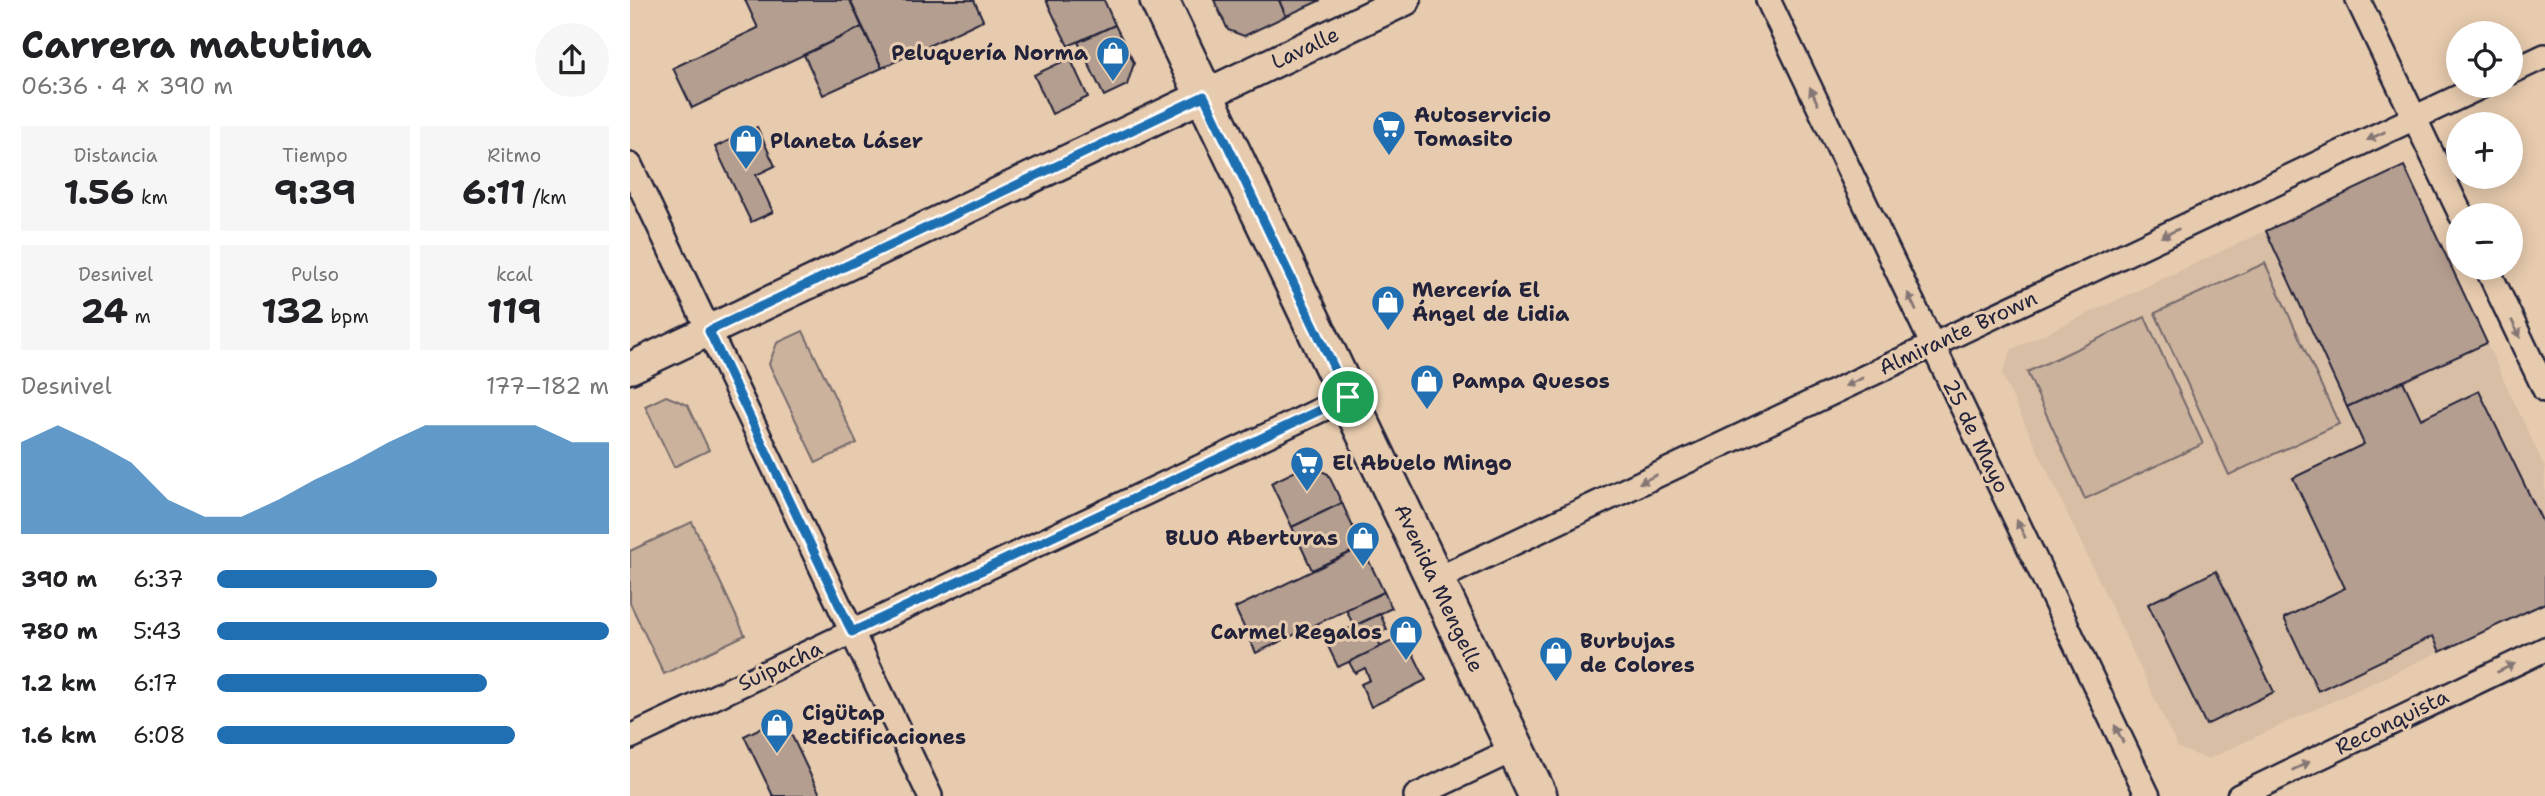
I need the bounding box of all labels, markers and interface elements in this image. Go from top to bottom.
text: Carrera matutina [21,19,372,70]
street label: Lavalle [1267,20,1343,76]
map controls [2446,21,2523,280]
button: locate [2446,21,2523,98]
button: share [535,23,609,97]
shop icon: Peluquería Norma [1094,34,1132,83]
place label: Peluquería Norma [891,39,1089,67]
text: 06:36 · 4 × 390 m [21,71,233,101]
one-way arrow [1809,86,1820,106]
place label: Autoservicio Tomasito [1414,101,1551,153]
supermarket icon: Autoservicio Tomasito [1370,108,1408,157]
button: + [2446,112,2523,189]
shop icon: Planeta Láser [727,122,765,171]
place label: Planeta Láser [770,127,923,155]
one-way arrow [2366,130,2386,142]
text: Distancia [74,143,158,168]
text: Tiempo [282,143,348,168]
text: Ritmo [487,143,541,168]
text: 1.56 [64,168,134,215]
text: 9:39 [274,168,356,215]
text: 6:11 [462,168,526,215]
text: km [134,185,168,210]
text: /km [526,185,567,210]
button: − [2446,203,2523,280]
one-way arrow [2160,227,2180,239]
text: Desnivel [78,262,153,287]
text: Pulso [291,262,339,287]
text: kcal [496,262,533,287]
place label: Mercería El Ángel de Lidia [1412,276,1570,328]
shop icon: Mercería El Ángel de Lidia [1369,283,1407,332]
street label: Almirante Brown [1874,284,2042,382]
text: 24 [80,287,128,334]
text: 132 [261,287,324,334]
text: 119 [487,287,542,334]
one-way arrow [1906,292,1918,312]
text: m [128,304,151,329]
text: bpm [324,304,369,329]
one-way arrow [2510,319,2521,339]
shop icon: Pampa Quesos [1408,362,1446,411]
pin [1318,367,1378,427]
place label: Pampa Quesos [1452,367,1610,395]
text: Desnivel [21,371,112,401]
text: 177–182 m [486,371,609,401]
street label: 25 de Mayo [1936,374,2016,498]
one-way arrow [1844,376,1864,388]
icon: arrive [1329,378,1367,416]
supermarket icon: El Abuelo Mingo [1288,444,1326,493]
place label: El Abuelo Mingo [1332,449,1512,477]
one-way arrow [1638,473,1658,485]
street label: Avenida Mengelle [1388,499,1490,677]
shop icon: BLUO Aberturas [1344,519,1382,568]
one-way arrow [2015,519,2027,539]
place label: BLUO Aberturas [1165,524,1338,552]
text: 390 m [21,564,97,594]
text: 6:37 [133,564,184,594]
shop icon: Carmel Regalos [1387,613,1425,662]
text: 780 m [21,616,98,646]
text: 5:43 [133,616,182,646]
place label: Carmel Regalos [1211,618,1382,646]
place label: Burbujas de Colores [1580,627,1695,679]
street label: Suipacha [733,634,827,698]
shop icon: Burbujas de Colores [1537,634,1575,683]
one-way arrow [2496,662,2516,674]
text: 1.2 km [21,668,97,698]
text: 6:17 [133,668,178,698]
street label: Reconquista [2331,682,2453,762]
place label: Cigütap Rectificaciones [802,699,966,751]
shop icon: Cigütap Rectificaciones [758,706,796,755]
text: 1.6 km [21,720,96,750]
text: 6:08 [133,720,186,750]
one-way arrow [2113,724,2125,744]
one-way arrow [2290,761,2311,772]

